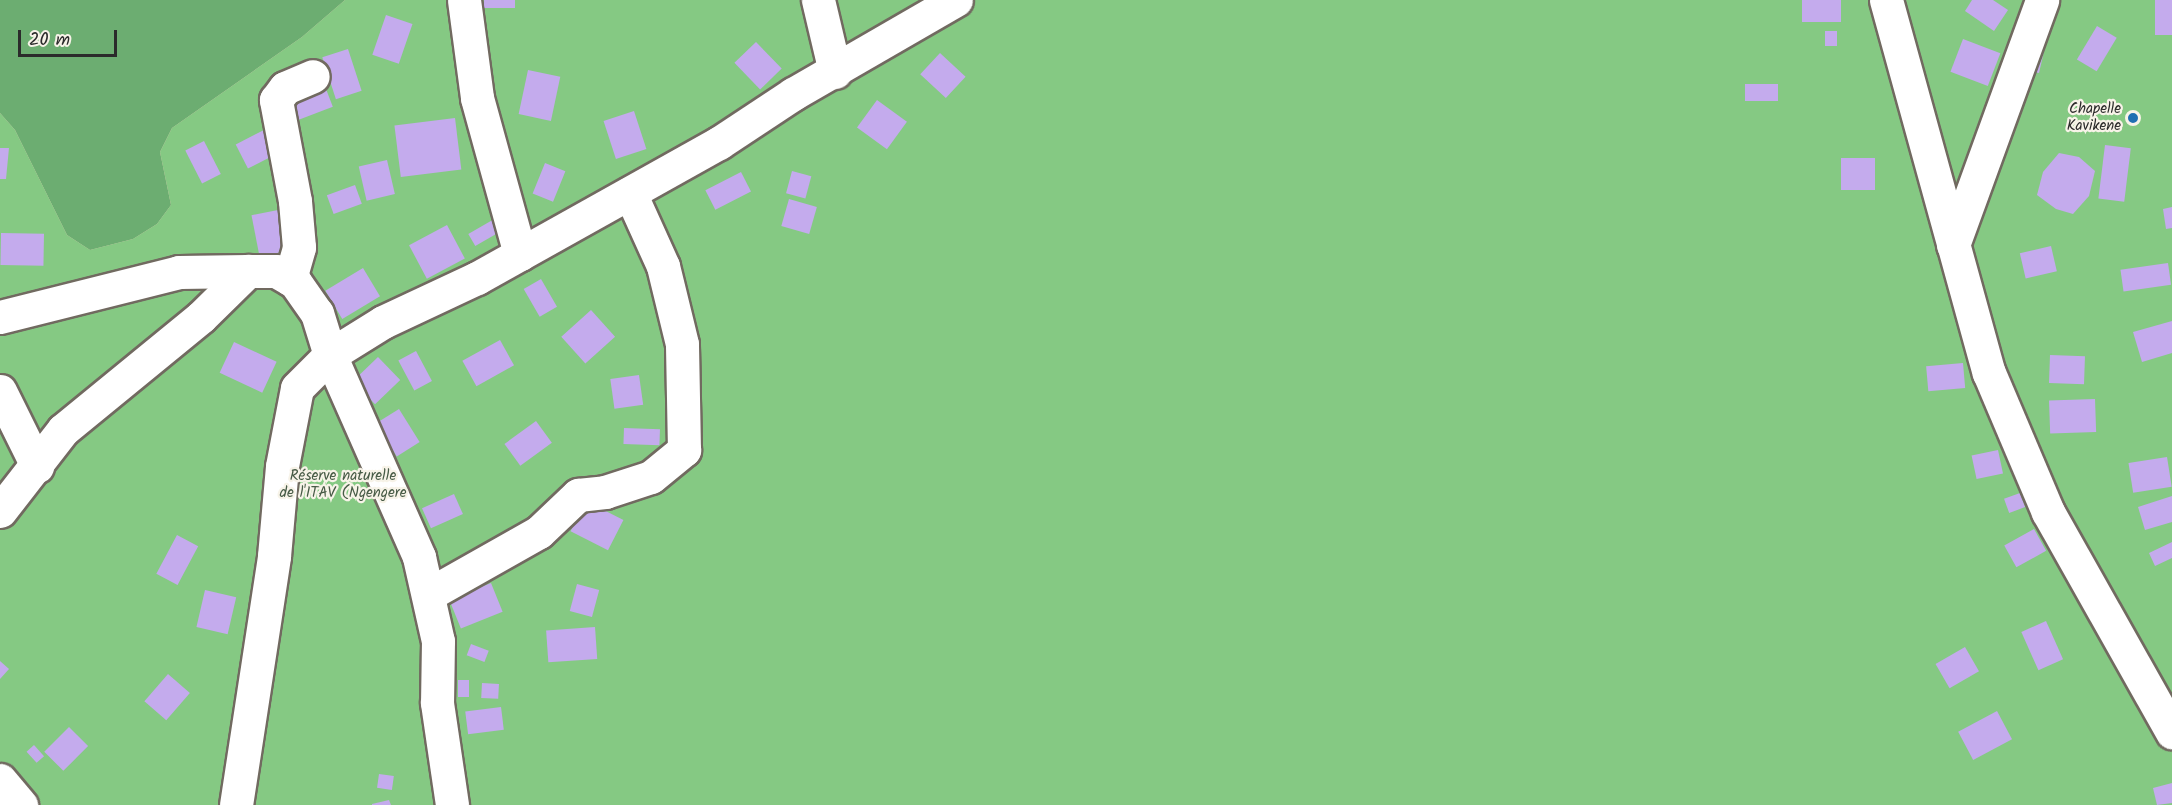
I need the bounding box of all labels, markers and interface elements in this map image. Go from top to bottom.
scale bar [21,18,120,56]
text: 20 m [29,26,70,55]
place label: Chapelle Kavikene [2067,100,2121,135]
marker: Chapelle Kavikene [2126,111,2140,125]
park label: Réserve naturelle de l'ITAV (Ngengere [280,467,406,502]

